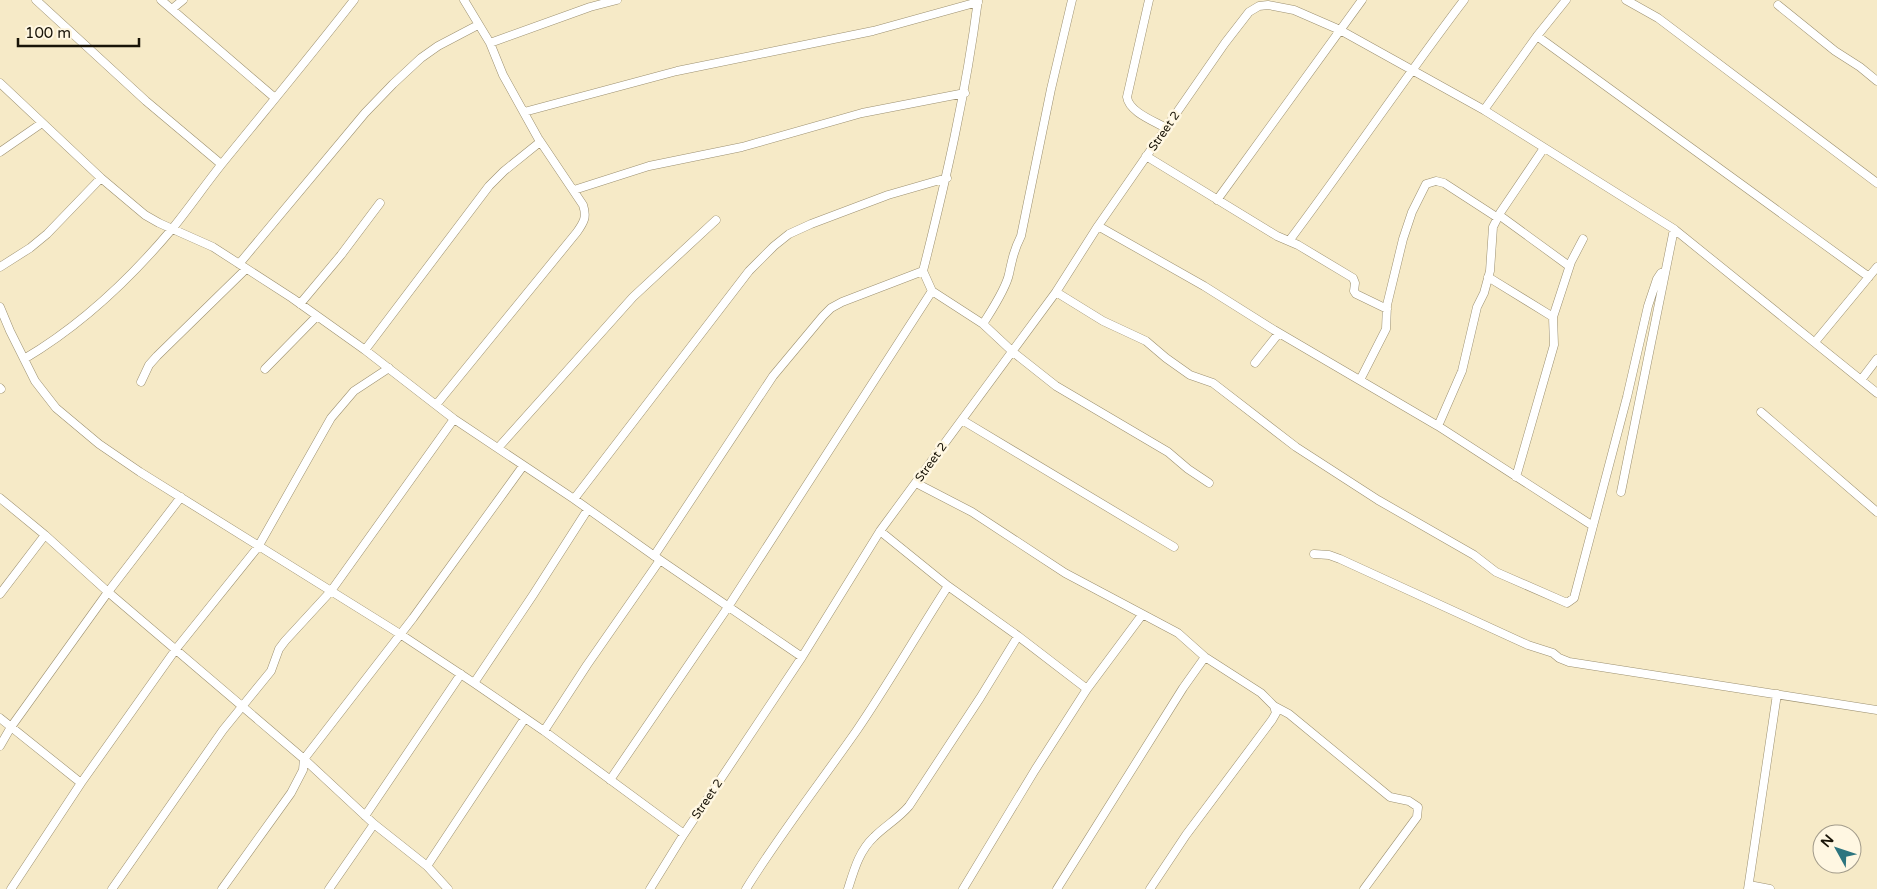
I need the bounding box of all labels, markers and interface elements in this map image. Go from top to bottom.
scale bar [18,15,139,47]
text: 100 m [25,24,71,42]
street label: Street 2 [1145,109,1183,153]
street label: Street 2 [912,440,950,484]
street label: Street 2 [689,776,725,822]
north arrow [1812,824,1862,874]
text: N [1817,831,1838,851]

